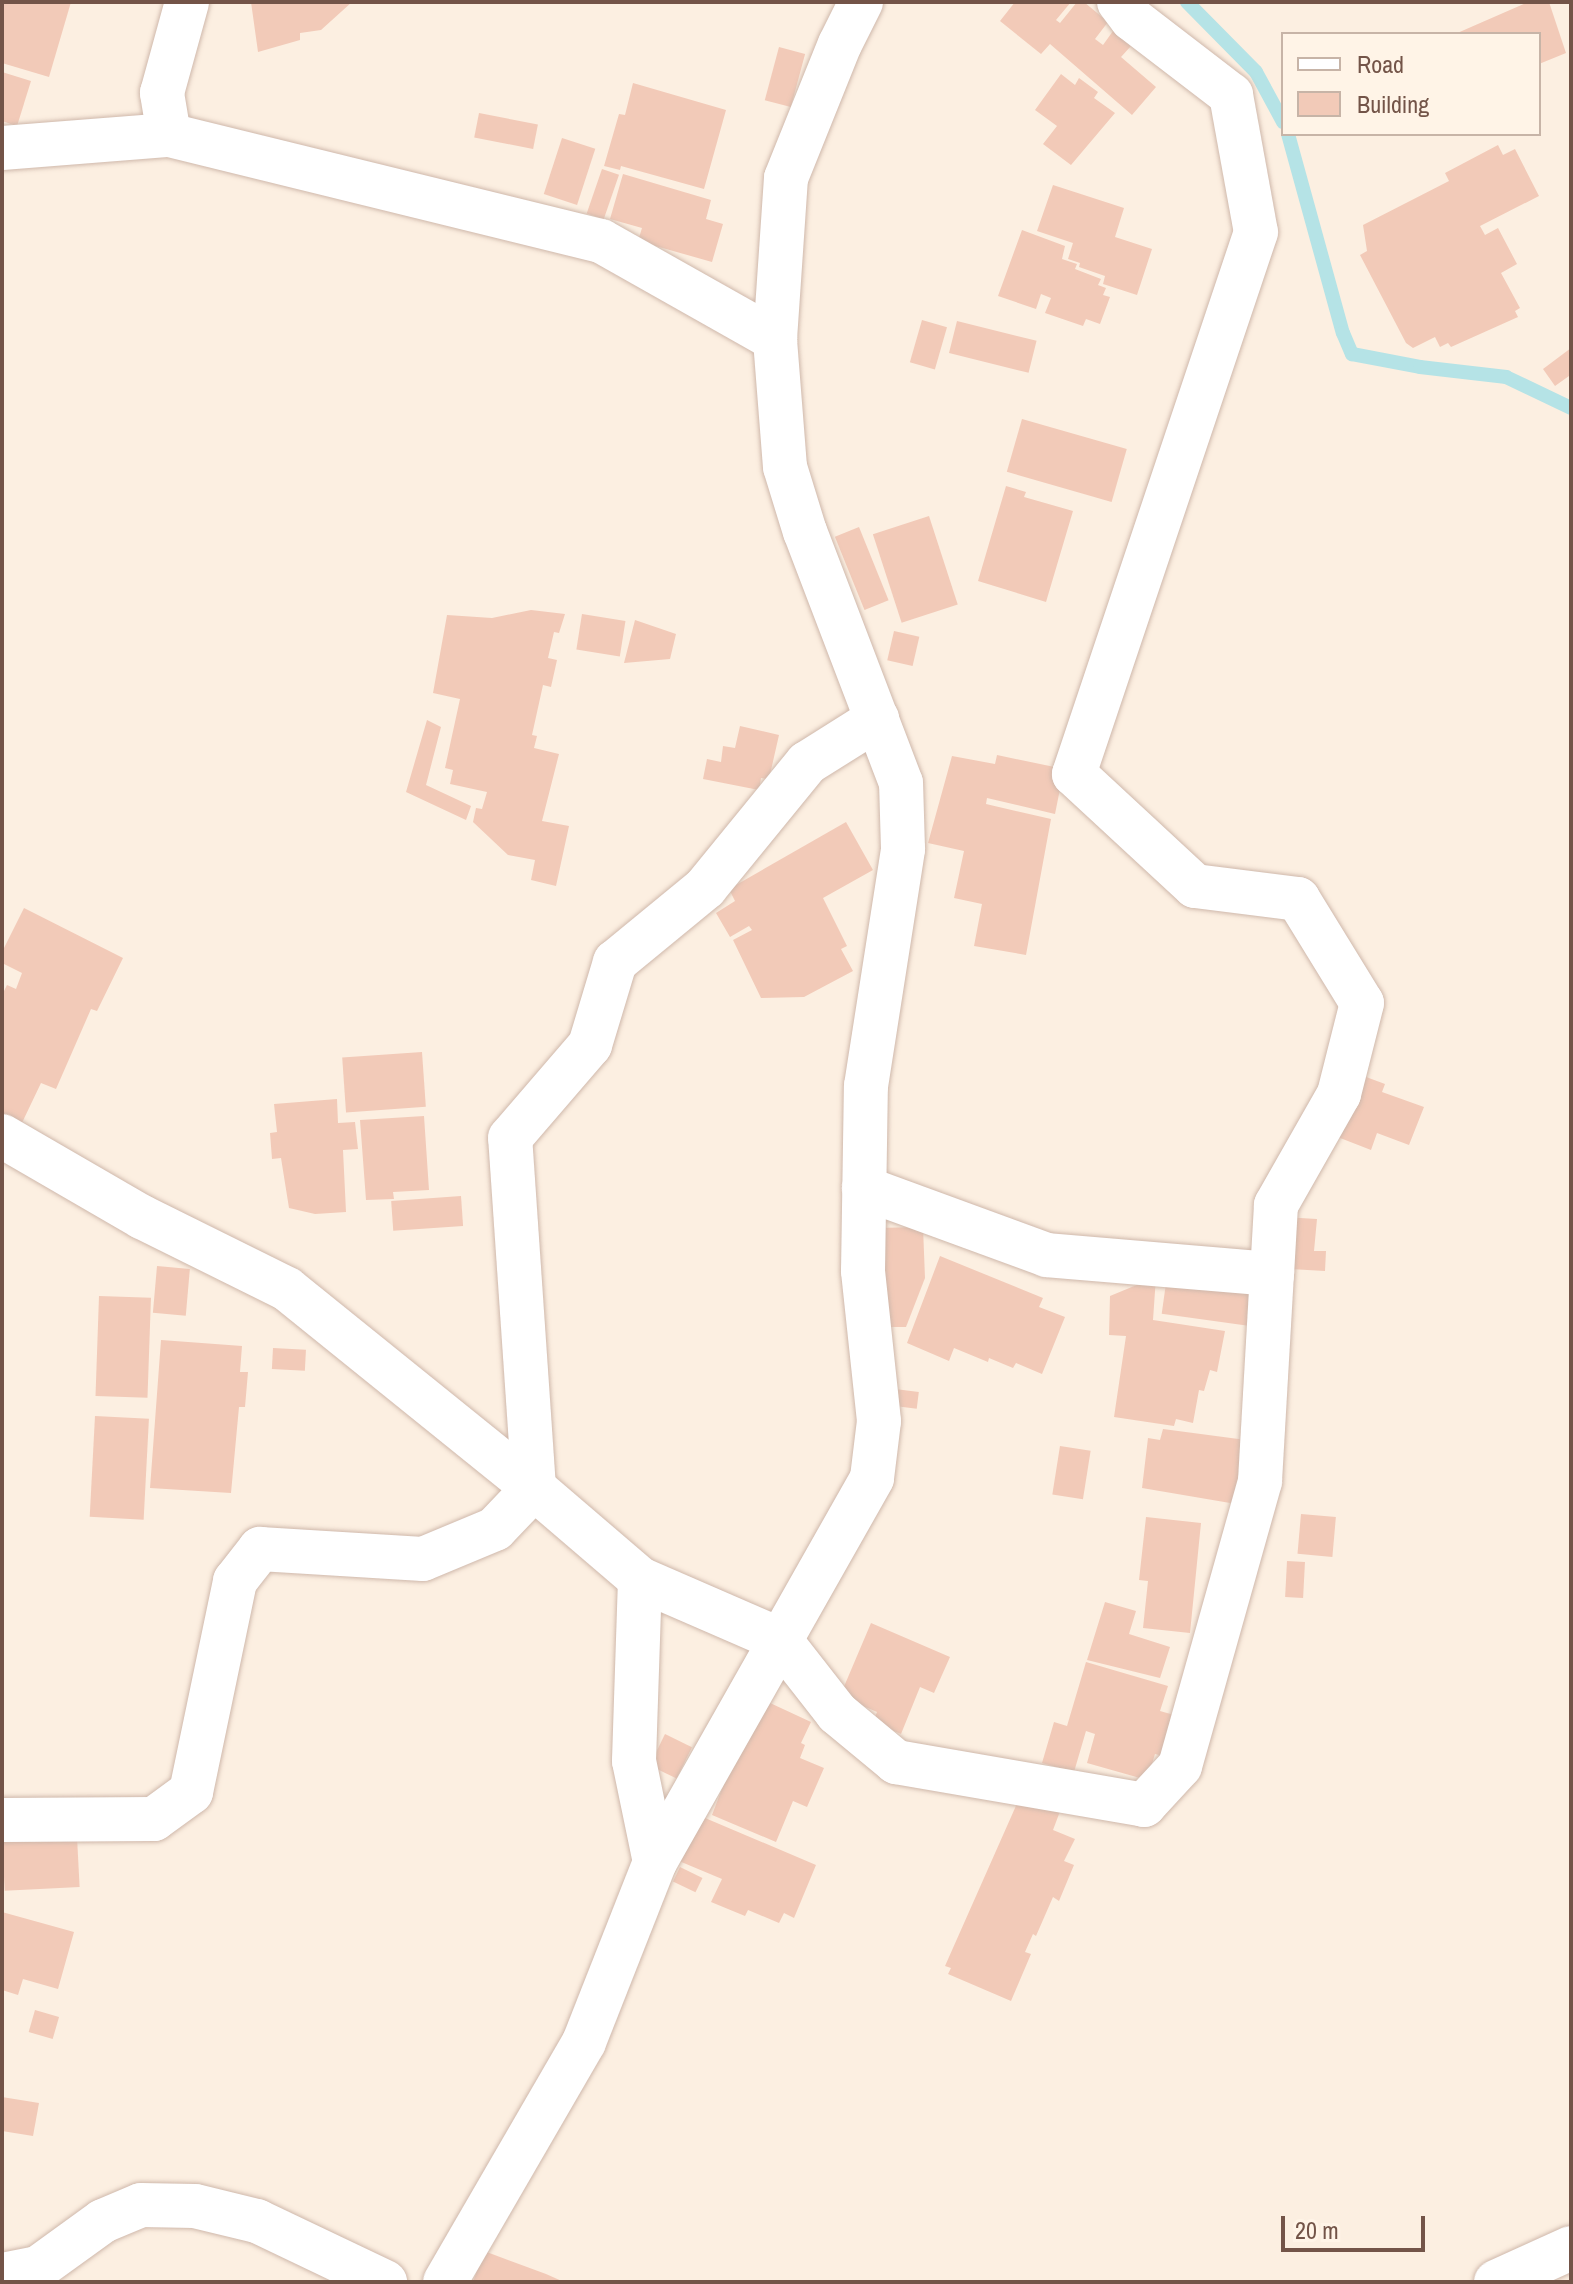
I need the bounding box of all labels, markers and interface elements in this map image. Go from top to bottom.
legend [1281,32,1541,136]
text: Road [1357,48,1404,80]
text: Building [1357,88,1429,120]
scale bar [1285,2200,1429,2250]
text: 20 m [1295,2214,1339,2246]

